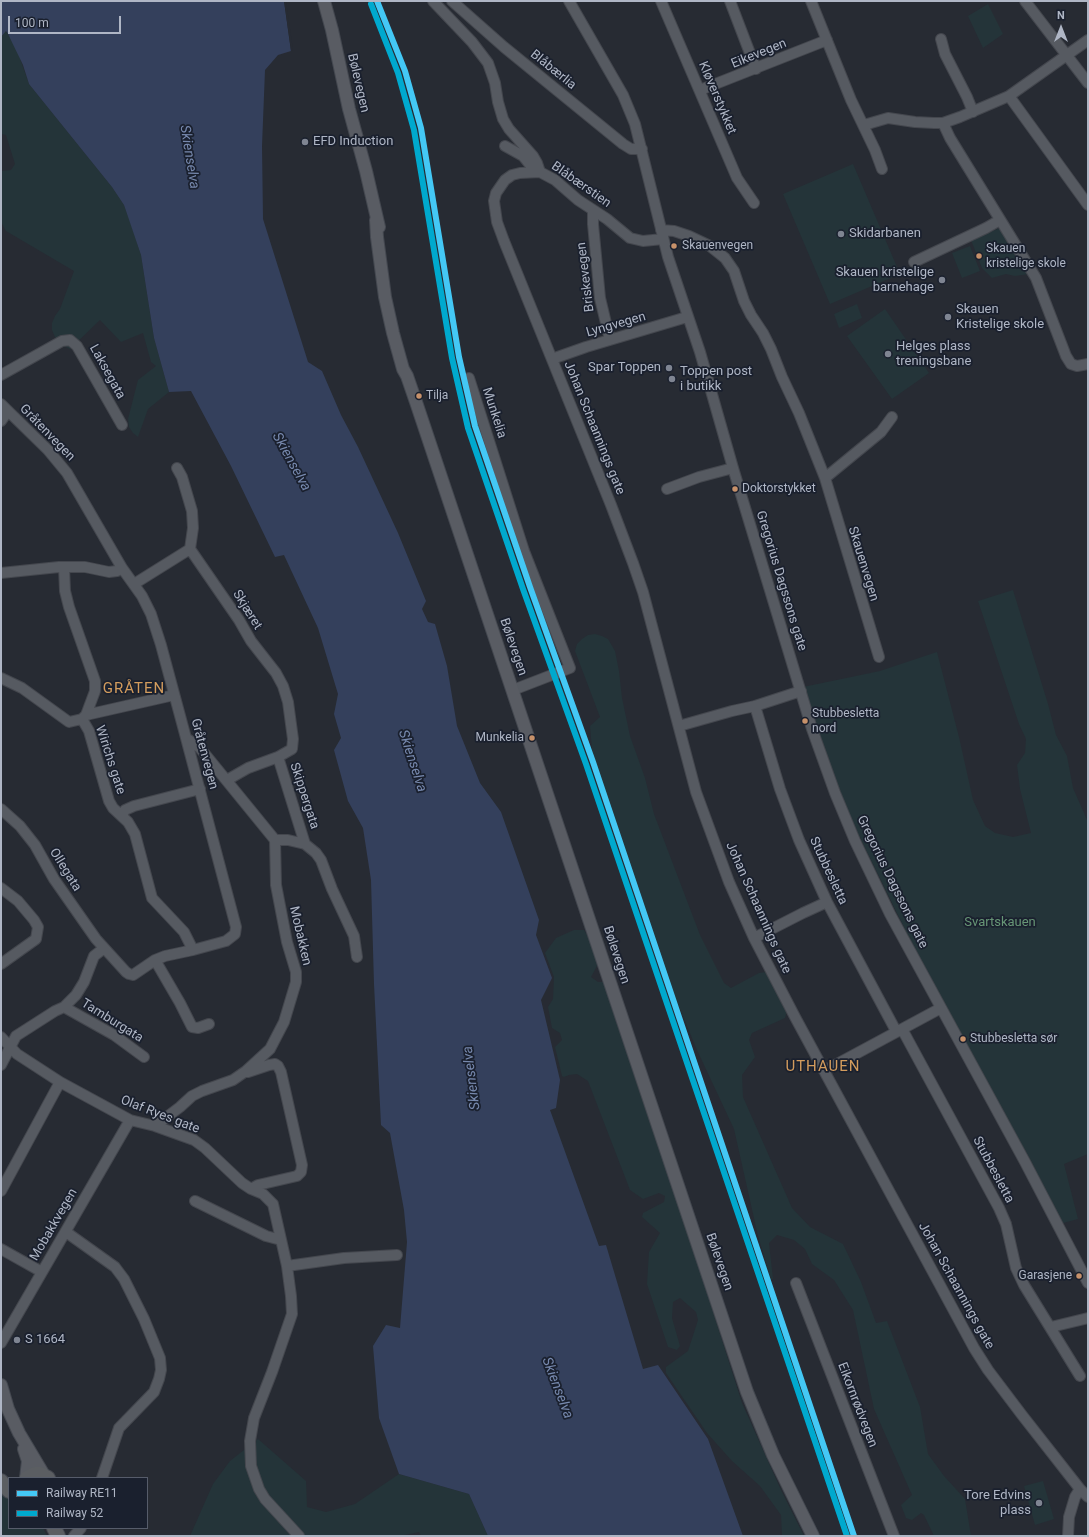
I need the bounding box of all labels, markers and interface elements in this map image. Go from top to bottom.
scale bar [10,8,123,34]
north arrow [1041,8,1081,48]
text: N [1057,9,1065,22]
text: 100 m [15,16,49,30]
street label: Eikevegen [729,36,789,72]
street label: Blåbærlia [527,47,579,93]
street label: Bølevegen [344,52,372,114]
street label: Kløverstykket [695,59,739,137]
water label: Skienselva [176,124,202,190]
place label: EFD Induction [313,134,393,150]
marker: EFD Induction [300,137,310,147]
street label: Blåbærstien [548,159,614,211]
place label: Skidarbanen [849,226,921,242]
marker: Skidarbanen [836,229,846,239]
place label: Skauenvegen [682,239,753,253]
street label: Briskevegen [574,241,598,313]
marker: Skauenvegen [669,241,679,251]
place label: Skauen kristelige skole [986,242,1066,270]
marker: Skauen kristelige skole [974,251,984,261]
place label: Skauen kristelige barnehage [836,265,934,296]
marker: Skauen kristelige barnehage [937,275,947,285]
place label: Skauen Kristelige skole [956,302,1044,333]
street label: Lyngvegen [584,309,648,341]
marker: Skauen Kristelige skole [943,312,953,322]
place label: Helges plass treningsbane [896,339,971,370]
street label: Laksegata [86,342,128,402]
marker: Helges plass treningsbane [883,349,893,359]
street label: Johan Schaannings gate [560,359,628,497]
place label: Spar Toppen [588,360,661,376]
marker: Spar Toppen [664,363,674,373]
place label: Toppen post i butikk [680,364,752,395]
marker: Toppen post i butikk [667,374,677,384]
street label: Munkelia [478,386,510,440]
place label: Tilja [426,389,448,403]
marker: Tilja [414,391,424,401]
street label: Gråtenvegen [16,401,78,465]
water label: Skienselva [268,430,314,494]
place label: Doktorstykket [742,482,816,496]
marker: Doktorstykket [730,484,740,494]
street label: Gregorius Dagssons gate [752,509,810,653]
street label: Skauenvegen [844,525,882,603]
street label: Skjæret [229,587,265,633]
street label: Bølevegen [496,616,530,678]
district label: GRÅTEN [103,680,165,698]
place label: Stubbesletta nord [812,707,879,735]
marker: Stubbesletta nord [800,716,810,726]
street label: Gråtenvegen [187,717,221,791]
street label: Wirichs gate [92,724,128,796]
water label: Skienselva [394,728,430,794]
place label: Munkelia [476,731,524,745]
marker: Munkelia [527,733,537,743]
street label: Skippergata [286,761,322,831]
street label: Gregorius Dagssons gate [853,813,931,951]
street label: Stubbesletta [806,835,850,907]
street label: Johan Schaannings gate [722,840,794,976]
street label: Ollegata [46,846,84,894]
street label: Mobakken [286,905,314,967]
park label: Svartskauen [964,915,1036,931]
street label: Bølevegen [599,924,633,986]
street label: Tamburgata [78,996,146,1046]
place label: Stubbesletta sør [970,1032,1057,1046]
marker: Stubbesletta sør [958,1034,968,1044]
water label: Skienselva [460,1045,484,1111]
district label: UTHAUEN [785,1058,861,1076]
street label: Olaf Ryes gate [118,1093,202,1137]
street label: Stubbesletta [969,1134,1017,1206]
street label: Mobakkvegen [27,1186,81,1264]
street label: Johan Schaannings gate [915,1220,997,1352]
street label: Bølevegen [702,1231,736,1293]
place label: Garasjene [1019,1269,1072,1283]
marker: Garasjene [1074,1271,1084,1281]
place label: S 1664 [25,1332,65,1348]
marker: S 1664 [12,1335,22,1345]
water label: Skienselva [538,1355,576,1421]
street label: Eikornrødvegen [834,1360,880,1450]
legend [8,1477,148,1529]
text: Railway RE11 [46,1486,118,1500]
place label: Tore Edvins plass [964,1488,1031,1519]
marker: Tore Edvins plass [1034,1498,1044,1508]
text: Railway 52 [46,1506,103,1520]

